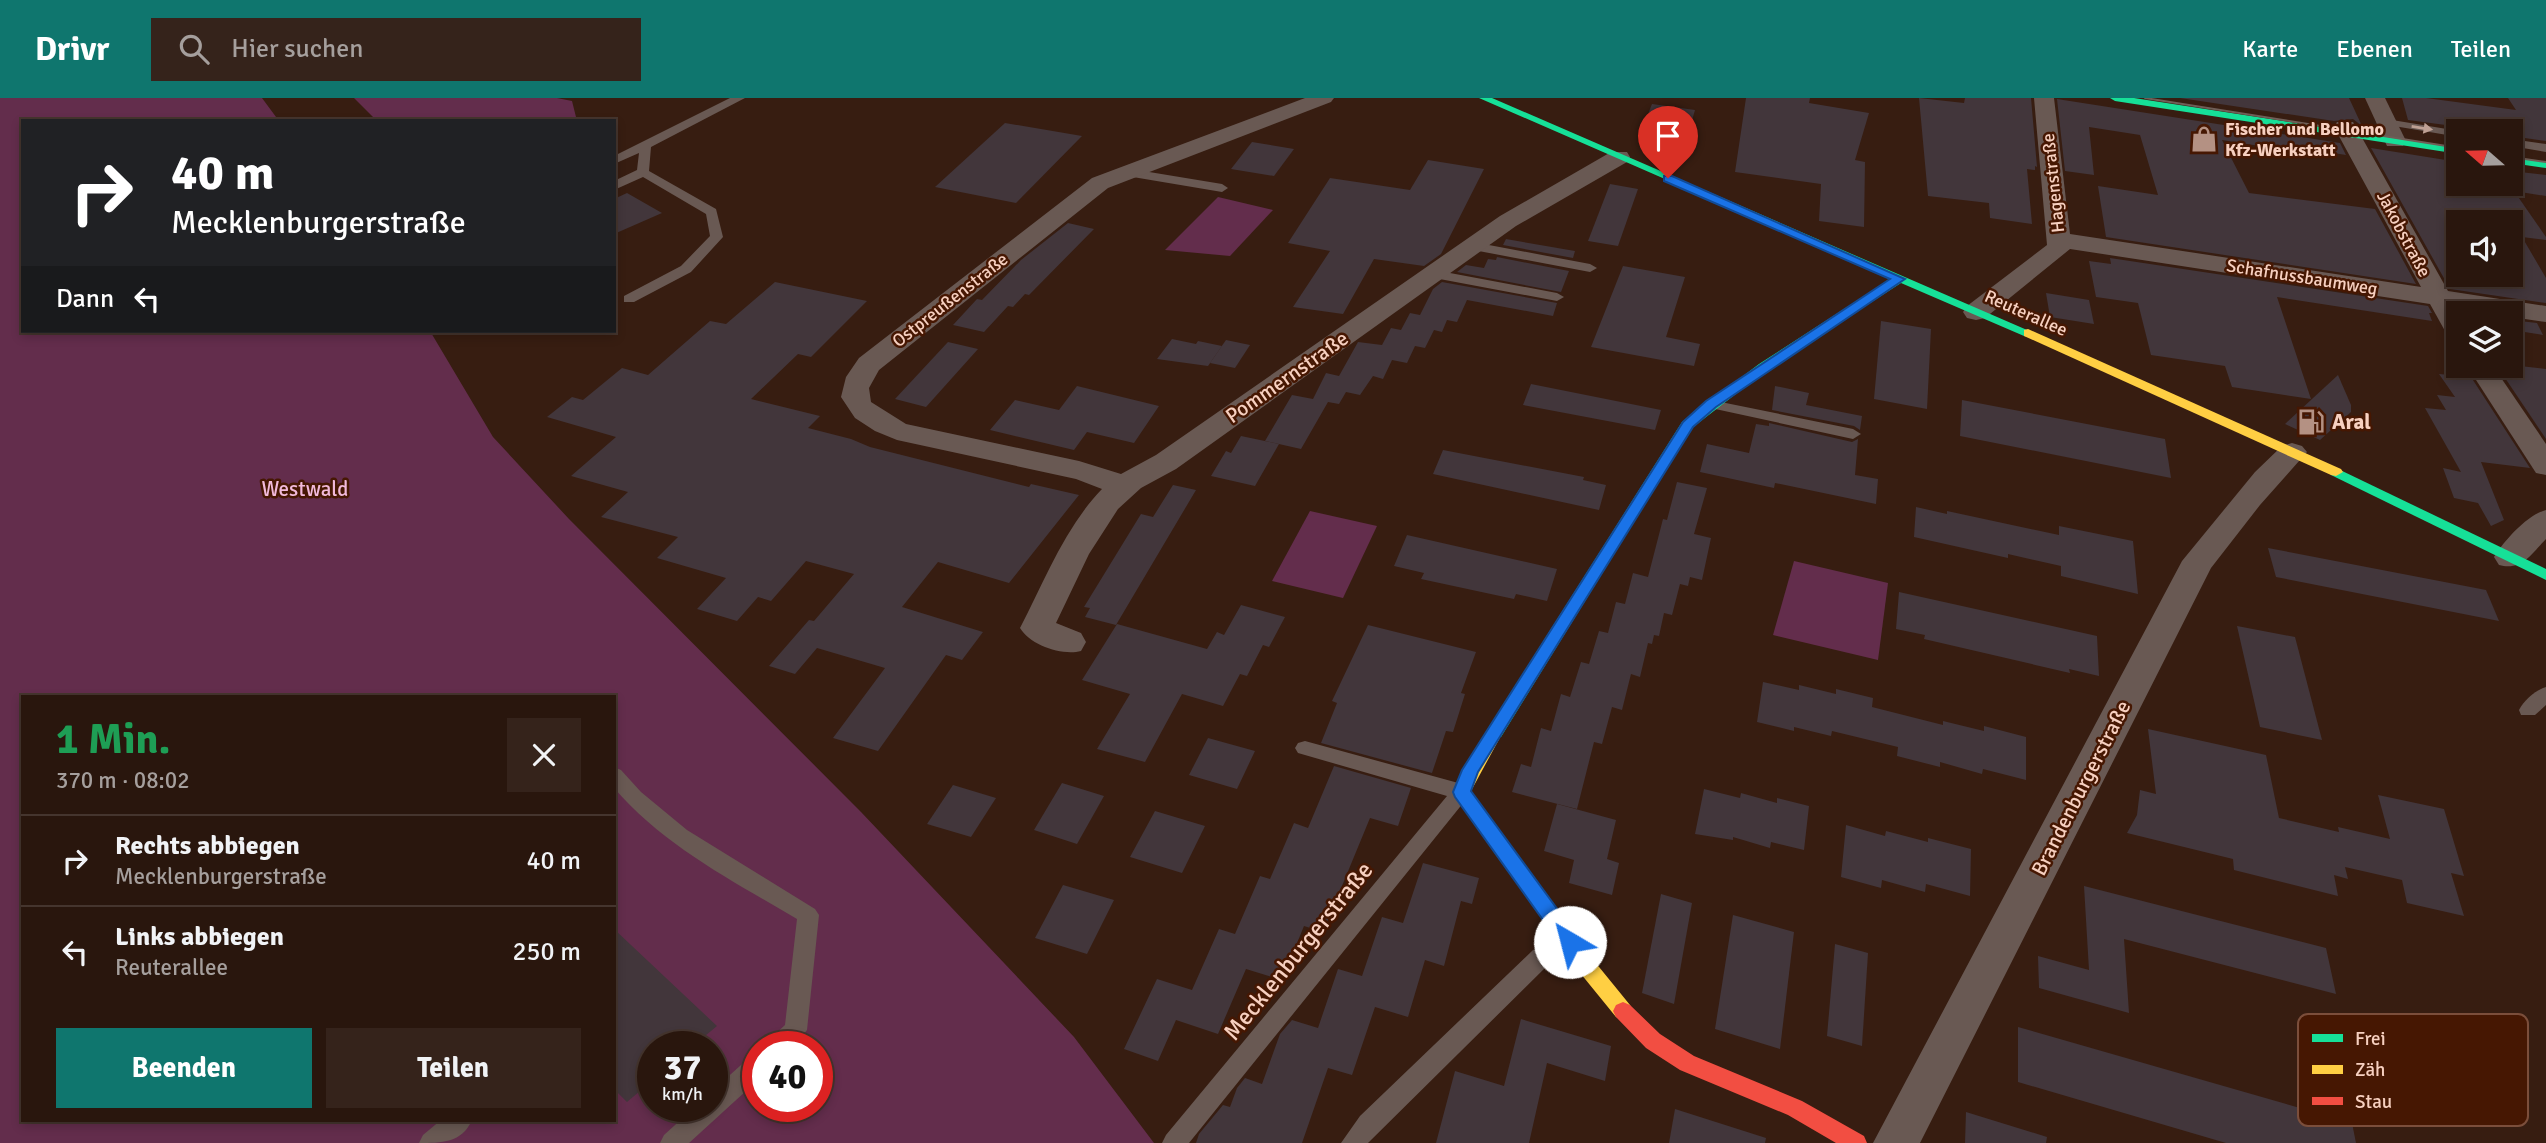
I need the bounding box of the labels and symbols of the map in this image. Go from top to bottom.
pin [1638,106,1698,178]
place label: Fischer und Bellomo Kfz-Werkstatt [2225,118,2384,161]
north arrow [2446,119,2524,196]
one-way arrow [2411,123,2433,134]
shop icon: Fischer und Bellomo Kfz-Werkstatt [2189,124,2219,154]
street label: Hagenstraße [2037,132,2069,234]
street label: Jakobstraße [2372,187,2436,281]
street label: Ostpreußenstraße [888,248,1012,352]
street label: Schafnussbaumweg [2225,254,2379,300]
street label: Reuterallee [1981,285,2071,341]
street label: Pommernstraße [1221,325,1353,429]
fuel station icon: Aral [2296,407,2326,437]
place label: Aral [2332,409,2371,435]
park label: Westwald [261,476,349,502]
street label: Brandenburgerstraße [2026,696,2136,880]
street label: Mecklenburgerstraße [1217,856,1379,1046]
position arrow [1533,905,1607,979]
legend [2298,1014,2528,1126]
text: Frei [2355,1027,2386,1051]
speed limit sign: 40 [742,1031,833,1122]
text: Zäh [2355,1058,2385,1082]
text: Stau [2355,1090,2392,1114]

